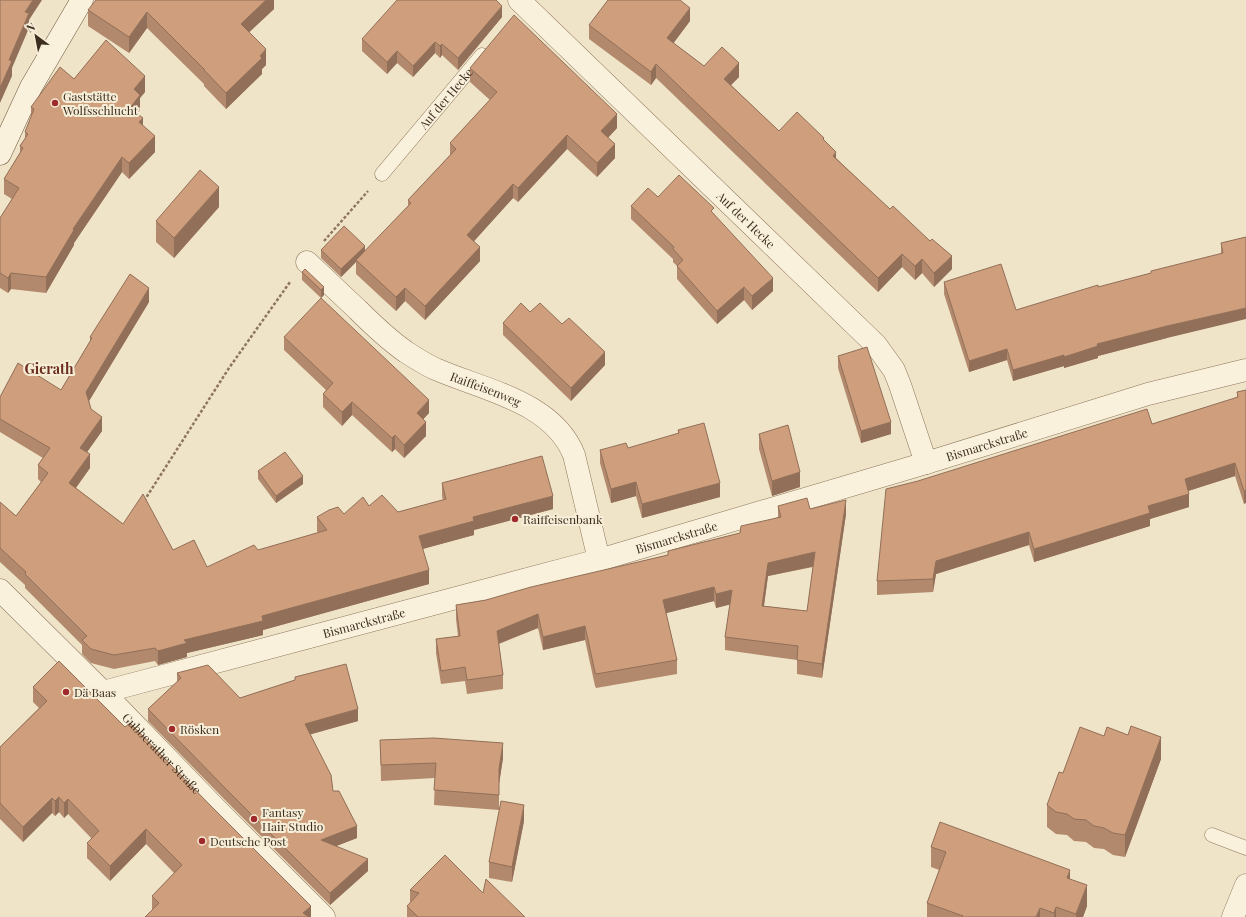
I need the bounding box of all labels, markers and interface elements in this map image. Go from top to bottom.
north arrow [16,16,56,56]
text: N [23,19,38,36]
street label: Auf der Hecke [415,64,476,133]
place label: Gaststätte Wolfsschlucht [62,88,139,118]
marker: Gaststätte Wolfsschlucht [50,98,60,108]
street label: Auf der Hecke [713,187,779,252]
district label: Gierath [25,359,74,378]
street label: Raiffeisenweg [448,368,525,410]
street label: Bismarckstraße [944,424,1030,464]
place label: Raiffeisenbank [523,511,603,527]
marker: Raiffeisenbank [510,514,520,524]
street label: Bismarckstraße [634,517,719,557]
street label: Bismarckstraße [321,604,407,641]
place label: Dä Baas [74,684,116,700]
marker: Dä Baas [61,687,71,697]
street label: Gubberather Straße [119,709,205,797]
place label: Rösken [180,721,219,737]
marker: Rösken [167,724,177,734]
place label: Fantasy Hair Studio [262,804,324,834]
marker: Fantasy Hair Studio [249,814,259,824]
place label: Deutsche Post [210,833,287,849]
marker: Deutsche Post [197,836,207,846]

